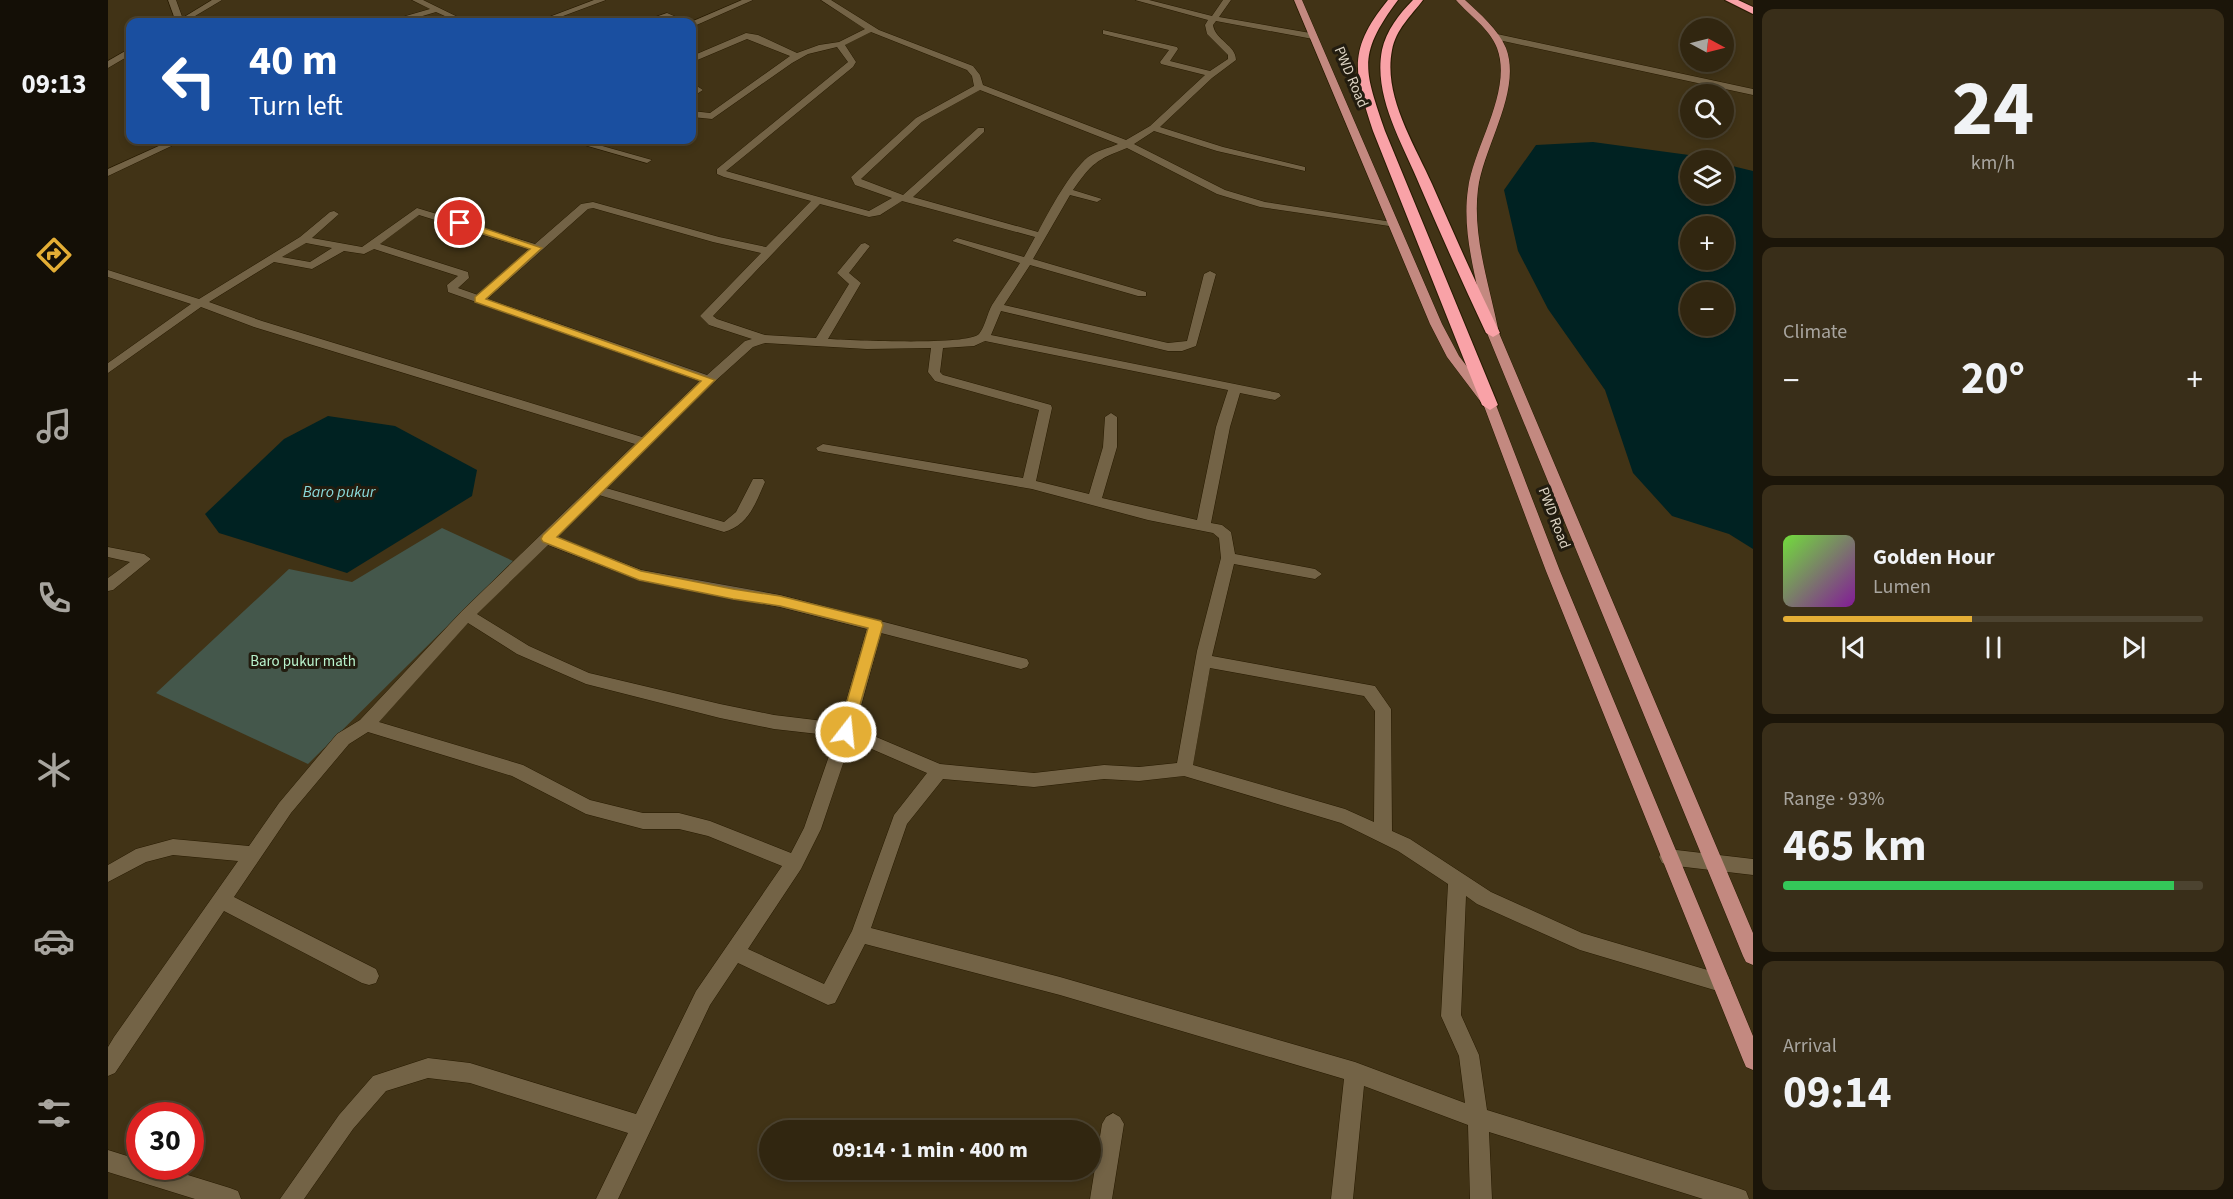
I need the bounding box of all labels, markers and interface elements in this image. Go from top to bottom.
north arrow [1680,18,1734,72]
map controls [1680,18,1734,336]
text: 40 m [249,31,338,91]
icon: left [150,42,228,120]
street label: PWD Road [1329,43,1373,111]
text: 24 [1952,54,2034,165]
text: 09:13 [21,65,87,104]
button: search [1680,84,1734,138]
text: Turn left [249,87,343,126]
text: km/h [1971,149,2015,177]
button: layers [1680,150,1734,204]
pin [434,197,485,248]
icon: arrive [443,206,476,239]
button: + [1680,216,1734,270]
icon: directions [33,234,75,276]
button: − [1680,282,1734,336]
text: Climate [1783,318,1847,346]
text: 20° [1961,347,2025,411]
text: − [1783,357,1799,404]
text: + [2187,357,2203,404]
icon: music [33,405,75,447]
water label: Baro pukur [303,481,377,503]
street label: PWD Road [1533,484,1575,552]
text: Golden Hour [1873,541,1995,573]
text: Lumen [1873,573,1931,601]
icon: phone [33,577,75,619]
icon: previous [1837,631,1870,664]
icon: pause [1977,631,2010,664]
icon: next [2117,631,2150,664]
park label: Baro pukur math [250,651,356,672]
position arrow [814,700,878,764]
icon: climate [33,749,75,791]
text: Range · 93% [1783,785,1884,813]
text: 465 km [1783,814,1927,878]
icon: car [33,920,75,962]
text: Arrival [1783,1032,1837,1060]
text: 09:14 [1783,1061,1892,1125]
icon: filters [33,1092,75,1134]
speed limit sign: 30 [126,1102,204,1180]
text: 09:14 · 1 min · 400 m [832,1134,1028,1166]

